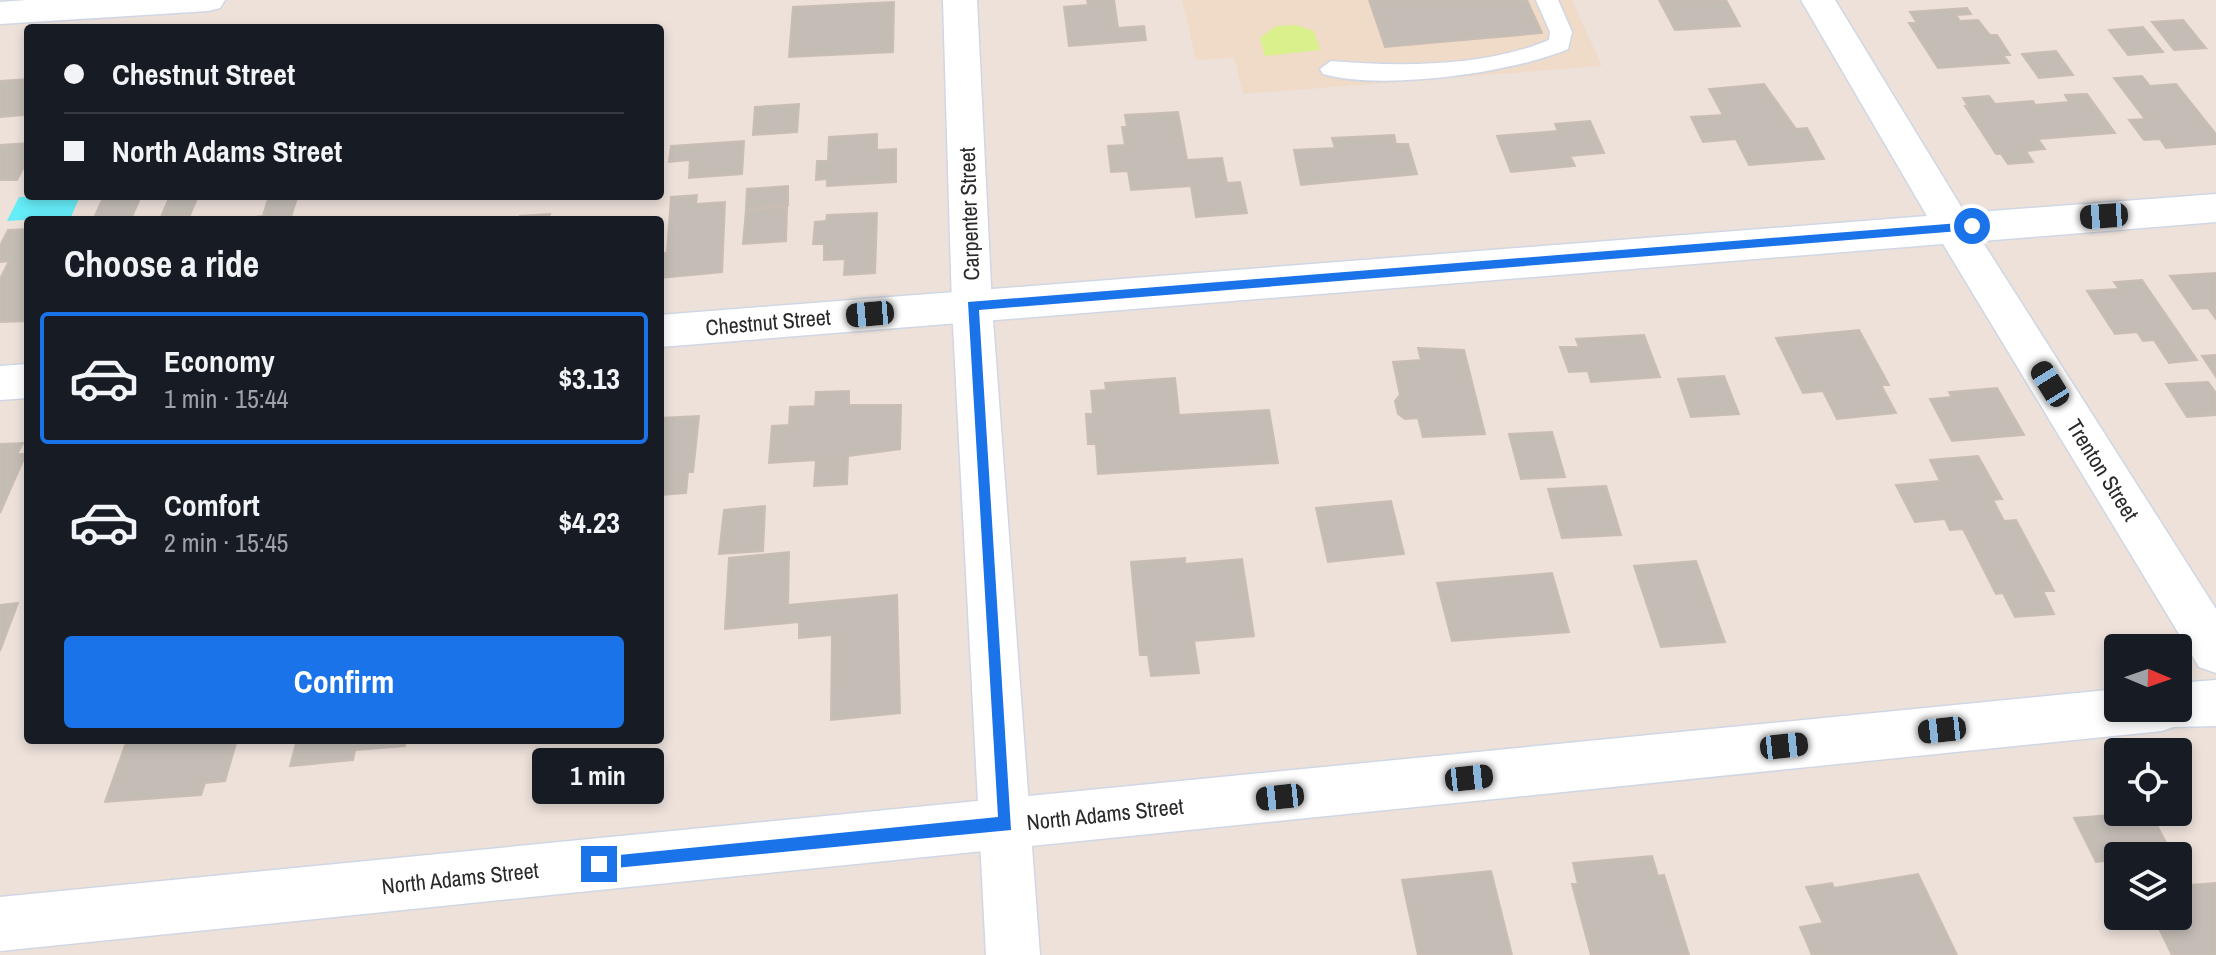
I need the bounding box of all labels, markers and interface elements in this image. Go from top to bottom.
text: Chestnut Street [112,54,295,94]
text: North Adams Street [112,131,342,171]
street label: Carpenter Street [952,147,986,281]
car [2079,202,2129,230]
route start [1954,208,1990,244]
text: Choose a ride [64,240,259,288]
car [845,300,895,328]
street label: Chestnut Street [704,302,832,342]
text: Economy [164,341,275,381]
icon: car [68,342,140,414]
car [2027,357,2073,411]
text: $3.13 [558,358,620,398]
text: 1 min · 15:44 [164,381,288,416]
street label: Trenton Street [2060,413,2146,527]
text: Comfort [164,485,260,525]
icon: car [68,486,140,558]
text: $4.23 [558,502,620,542]
text: 2 min · 15:45 [164,525,288,560]
north arrow [2104,634,2192,722]
map controls [2104,634,2192,930]
button: Confirm [64,636,624,728]
car [1917,716,1967,744]
car [1759,732,1809,760]
button: locate [2104,738,2192,826]
callout: 1 min [533,748,665,804]
text: 1 min [570,758,626,793]
car [1444,764,1494,792]
car [1255,783,1305,811]
street label: North Adams Street [1025,791,1185,837]
button: layers [2104,842,2192,930]
route end [581,846,617,882]
street label: North Adams Street [380,855,540,901]

